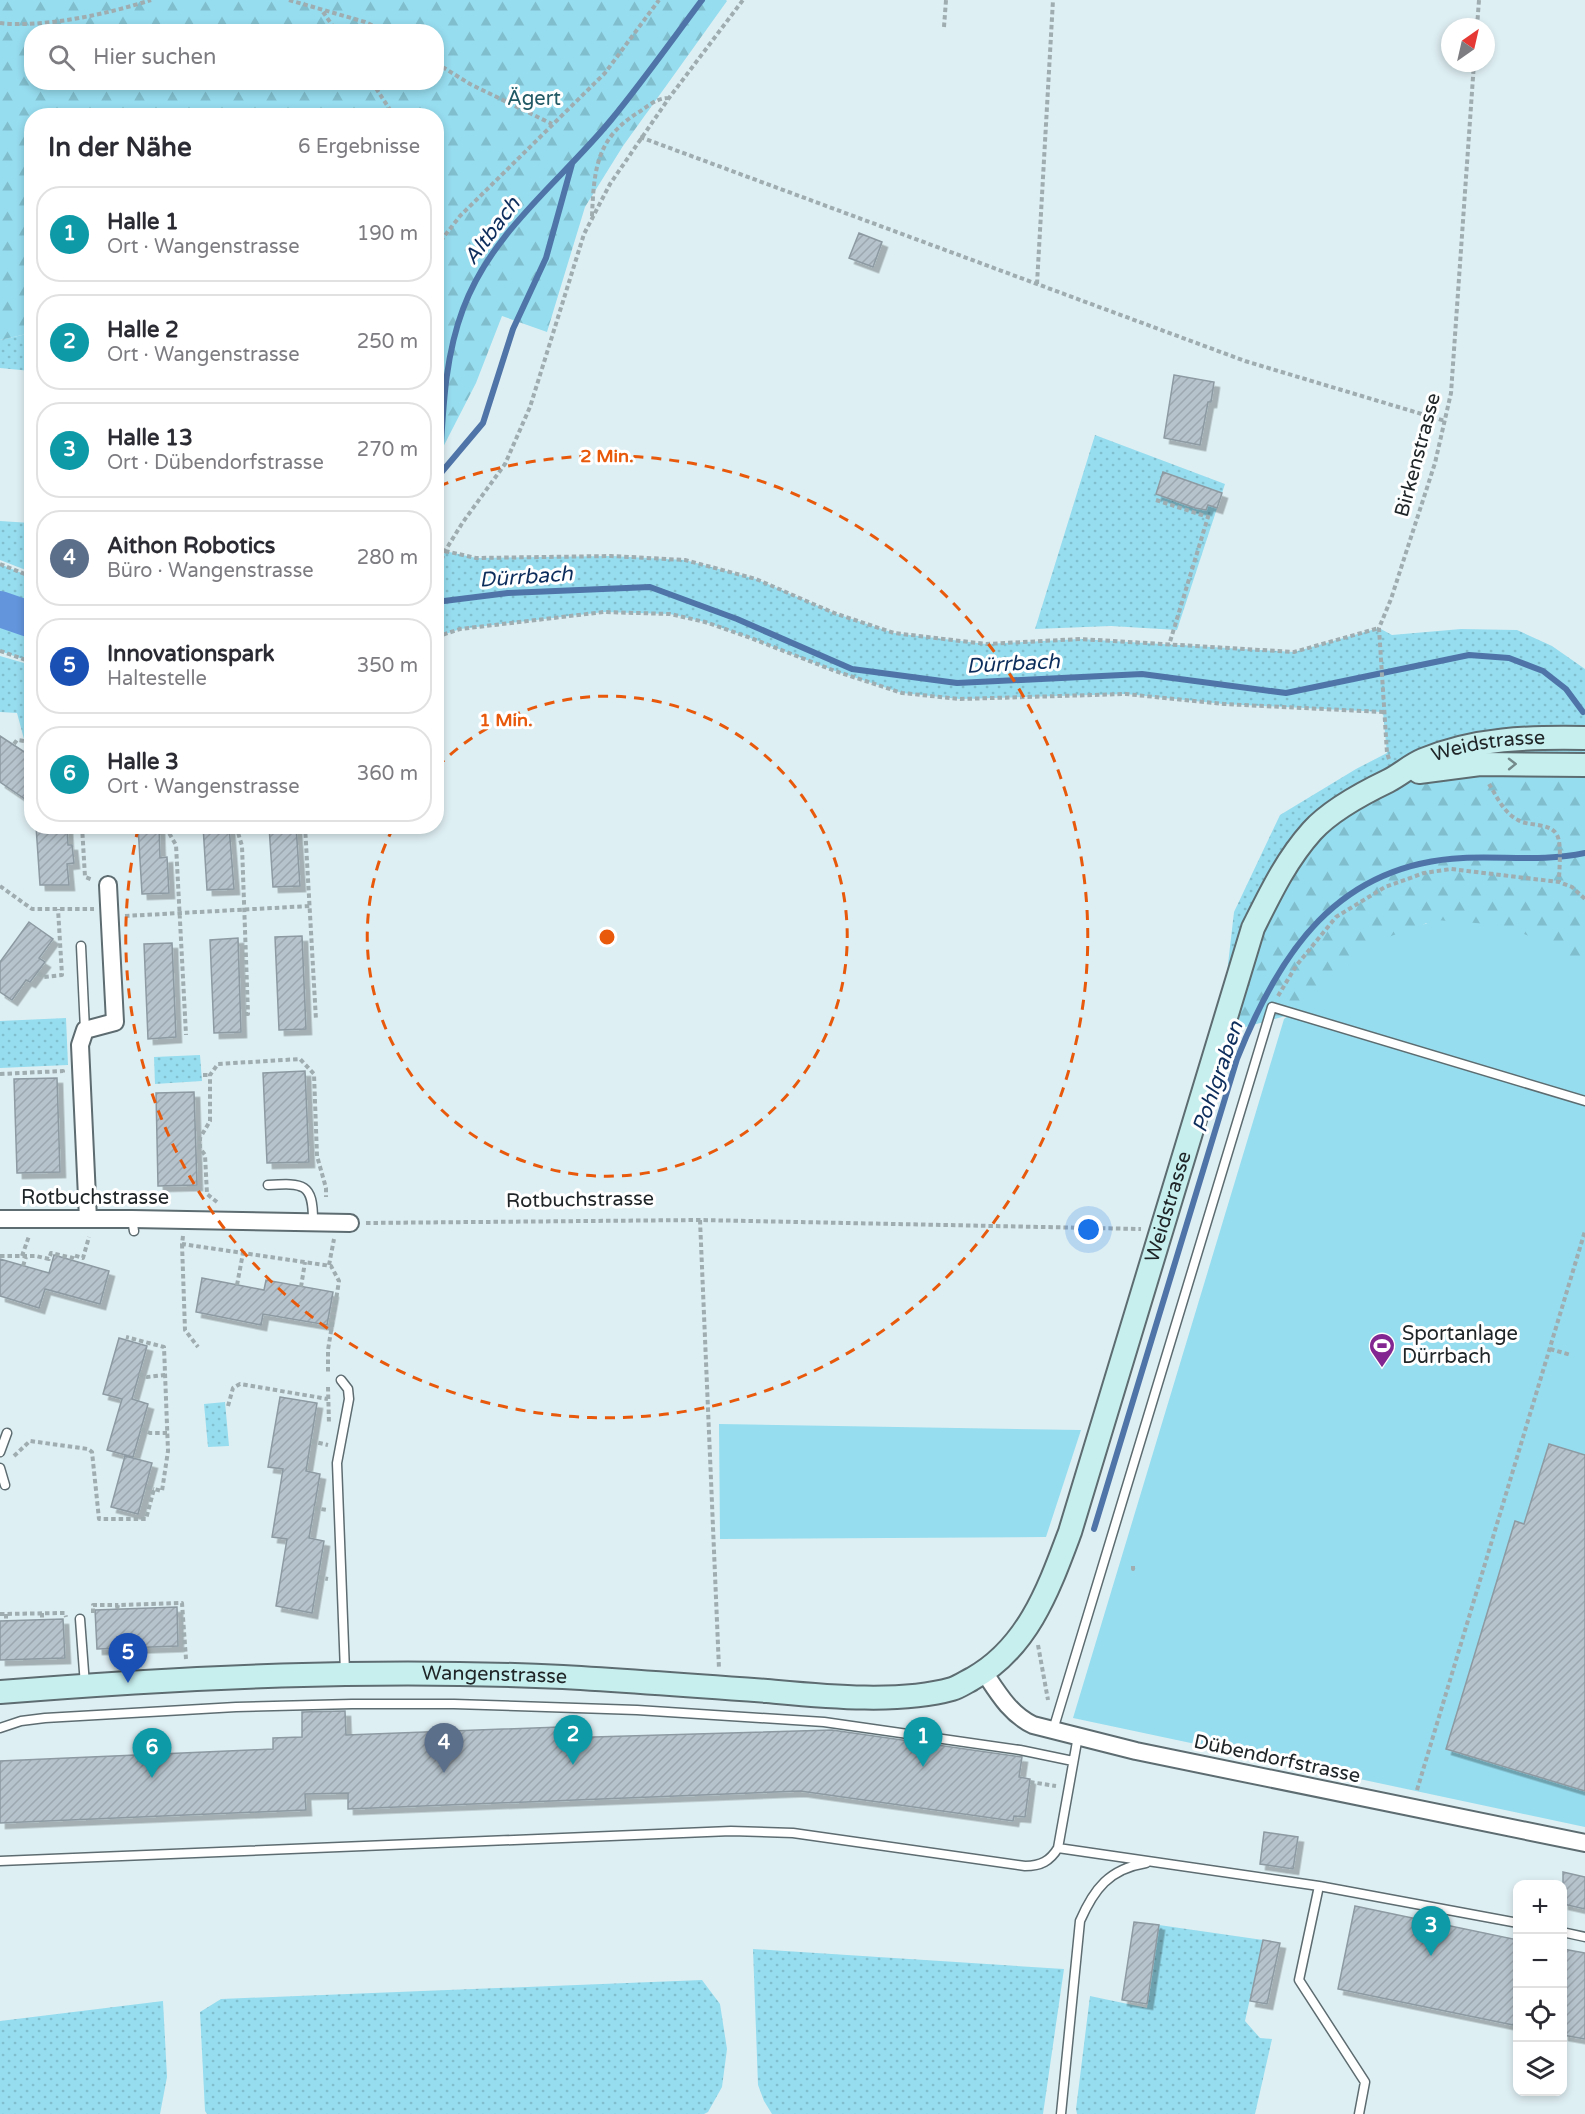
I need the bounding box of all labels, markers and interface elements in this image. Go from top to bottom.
north arrow [1441,18,1495,72]
search box [24,24,444,90]
icon: search [45,41,78,74]
text: Hier suchen [93,44,216,70]
park label: Ägert [507,87,561,111]
text: In der Nähe [48,132,192,163]
text: 6 Ergebnisse [298,135,420,159]
water label: Altbach [459,191,526,270]
text: Halle 1 [107,209,179,235]
text: 1 [63,222,76,246]
text: 190 m [357,222,418,246]
text: Ort · Wangenstrasse [107,235,300,259]
text: Halle 2 [107,317,179,343]
text: 2 [63,330,76,354]
text: 250 m [357,330,418,354]
text: Ort · Wangenstrasse [107,343,300,367]
street label: Birkenstrasse [1390,390,1446,520]
text: Halle 13 [107,425,193,451]
text: 3 [63,438,76,462]
text: 270 m [357,438,418,462]
text: 2 Min. [580,445,634,467]
text: Ort · Dübendorfstrasse [107,451,324,475]
text: Aithon Robotics [107,533,275,559]
text: 4 [63,546,76,570]
text: 280 m [357,546,418,570]
text: Büro · Wangenstrasse [107,559,314,583]
water label: Dürrbach [478,561,575,593]
text: Innovationspark [107,641,275,667]
water label: Dürrbach [966,649,1062,679]
text: 5 [63,654,76,678]
text: 350 m [357,654,418,678]
text: Haltestelle [107,667,207,691]
text: 1 Min. [479,709,533,731]
street label: Weidstrasse [1429,726,1546,768]
text: Halle 3 [107,749,179,775]
one-way arrow [1508,758,1517,770]
text: 6 [63,762,76,786]
text: 360 m [357,762,418,786]
text: Ort · Wangenstrasse [107,775,300,799]
centre of rings [597,927,617,947]
water label: Pohlgraben [1187,1017,1249,1136]
street label: Weidstrasse [1140,1148,1197,1265]
street label: Rotbuchstrasse [21,1186,169,1210]
street label: Rotbuchstrasse [506,1187,654,1213]
your location [1074,1215,1103,1244]
place label: Sportanlage Dürrbach [1402,1322,1518,1369]
sports icon: Sportanlage Dürrbach [1367,1331,1397,1369]
pin: 5 [108,1634,148,1683]
street label: Wangenstrasse [422,1661,568,1689]
pin: 2 [554,1716,592,1765]
pin: 1 [904,1718,942,1767]
pin: 4 [424,1724,464,1773]
pin: 6 [132,1728,172,1778]
street label: Dübendorfstrasse [1191,1730,1363,1788]
map controls [1513,1880,1567,2096]
button: + [1513,1880,1567,1934]
pin: 3 [1412,1906,1450,1956]
button: − [1513,1934,1567,1988]
button: locate [1513,1988,1567,2042]
button: layers [1513,2042,1567,2096]

